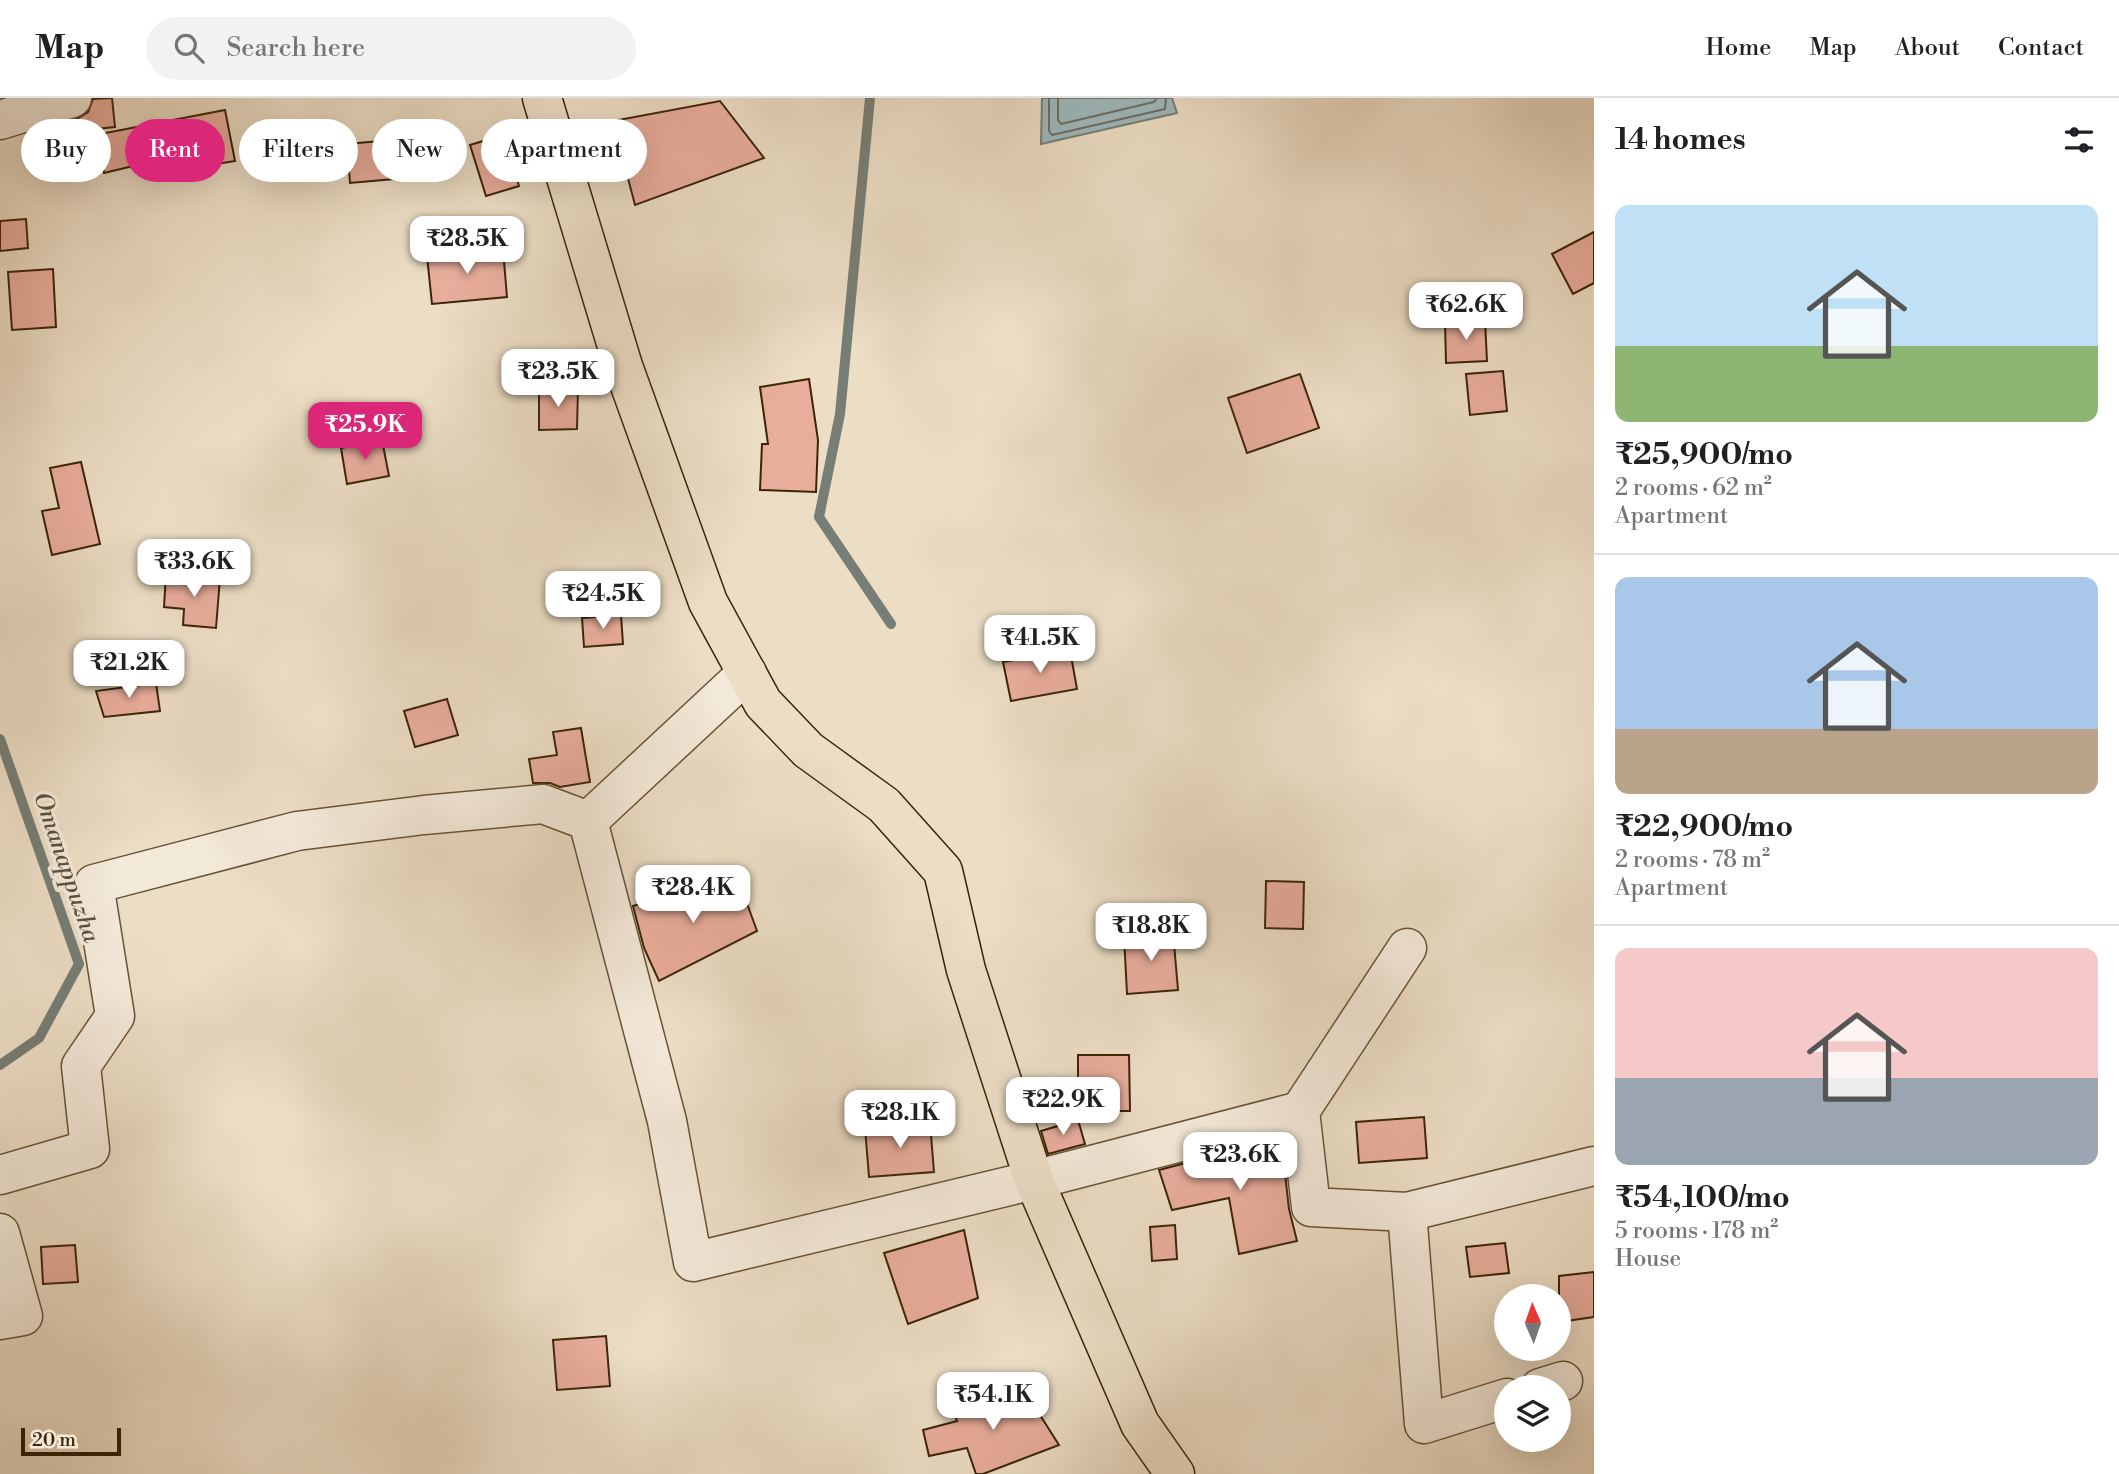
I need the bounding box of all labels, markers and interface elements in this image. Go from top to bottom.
search box [146,17,636,80]
text: Map [35,28,104,69]
icon: search [170,29,208,67]
text: Search here [226,32,365,64]
text: Home [1706,33,1771,63]
text: Map [1809,33,1857,63]
text: About [1895,33,1960,63]
text: Contact [1998,33,2084,63]
chip: Buy [21,119,111,182]
chip: Rent [125,119,225,182]
chip: Filters [239,119,358,182]
chip: New [372,119,467,182]
chip: Apartment [481,119,647,182]
text: 14 homes [1615,121,1746,159]
icon: filters [2060,121,2098,159]
pin: ₹28.5K [410,216,524,276]
text: ₹28.5K [426,225,508,253]
icon: home [1794,251,1920,377]
pin: ₹62.6K [1409,282,1523,342]
text: ₹62.6K [1425,291,1507,319]
pin: ₹23.5K [501,350,615,409]
text: ₹23.5K [517,358,599,386]
pin: ₹25.9K [308,402,422,462]
text: ₹25.9K [324,411,406,439]
text: ₹25,900/mo [1615,436,1793,474]
text: 2 rooms · 62 m² [1615,474,1772,502]
text: Apartment [1615,502,1728,530]
pin: ₹33.6K [137,540,251,599]
text: ₹33.6K [153,548,235,576]
pin: ₹24.5K [546,572,660,631]
text: ₹24.5K [561,580,645,608]
pin: ₹41.5K [983,616,1097,675]
icon: home [1794,623,1920,749]
text: ₹41.5K [1000,624,1080,652]
pin: ₹21.2K [72,640,186,700]
text: ₹21.2K [89,649,169,677]
water label: Omanappuzha [26,788,106,947]
text: ₹22,900/mo [1615,808,1793,846]
text: 2 rooms · 78 m² [1615,846,1770,874]
pin: ₹28.4K [636,866,750,925]
text: ₹28.4K [651,874,735,902]
text: Apartment [1615,874,1728,902]
pin: ₹18.8K [1094,904,1208,963]
text: ₹18.8K [1112,912,1190,940]
icon: home [1794,994,1920,1120]
pin: ₹22.9K [1006,1077,1120,1137]
text: ₹22.9K [1022,1086,1104,1114]
pin: ₹28.1K [843,1090,957,1150]
text: ₹28.1K [860,1099,940,1127]
pin: ₹23.6K [1183,1132,1297,1192]
text: ₹23.6K [1199,1141,1281,1169]
text: ₹54,100/mo [1615,1179,1790,1217]
text: 5 rooms · 178 m² [1615,1217,1778,1245]
text: House [1615,1245,1681,1273]
north arrow [1494,1284,1572,1362]
map controls [1494,1284,1571,1452]
pin: ₹54.1K [936,1372,1050,1432]
button: layers [1494,1375,1571,1452]
text: ₹54.1K [953,1381,1033,1409]
scale bar [21,1425,121,1457]
text: 20 m [32,1428,76,1452]

